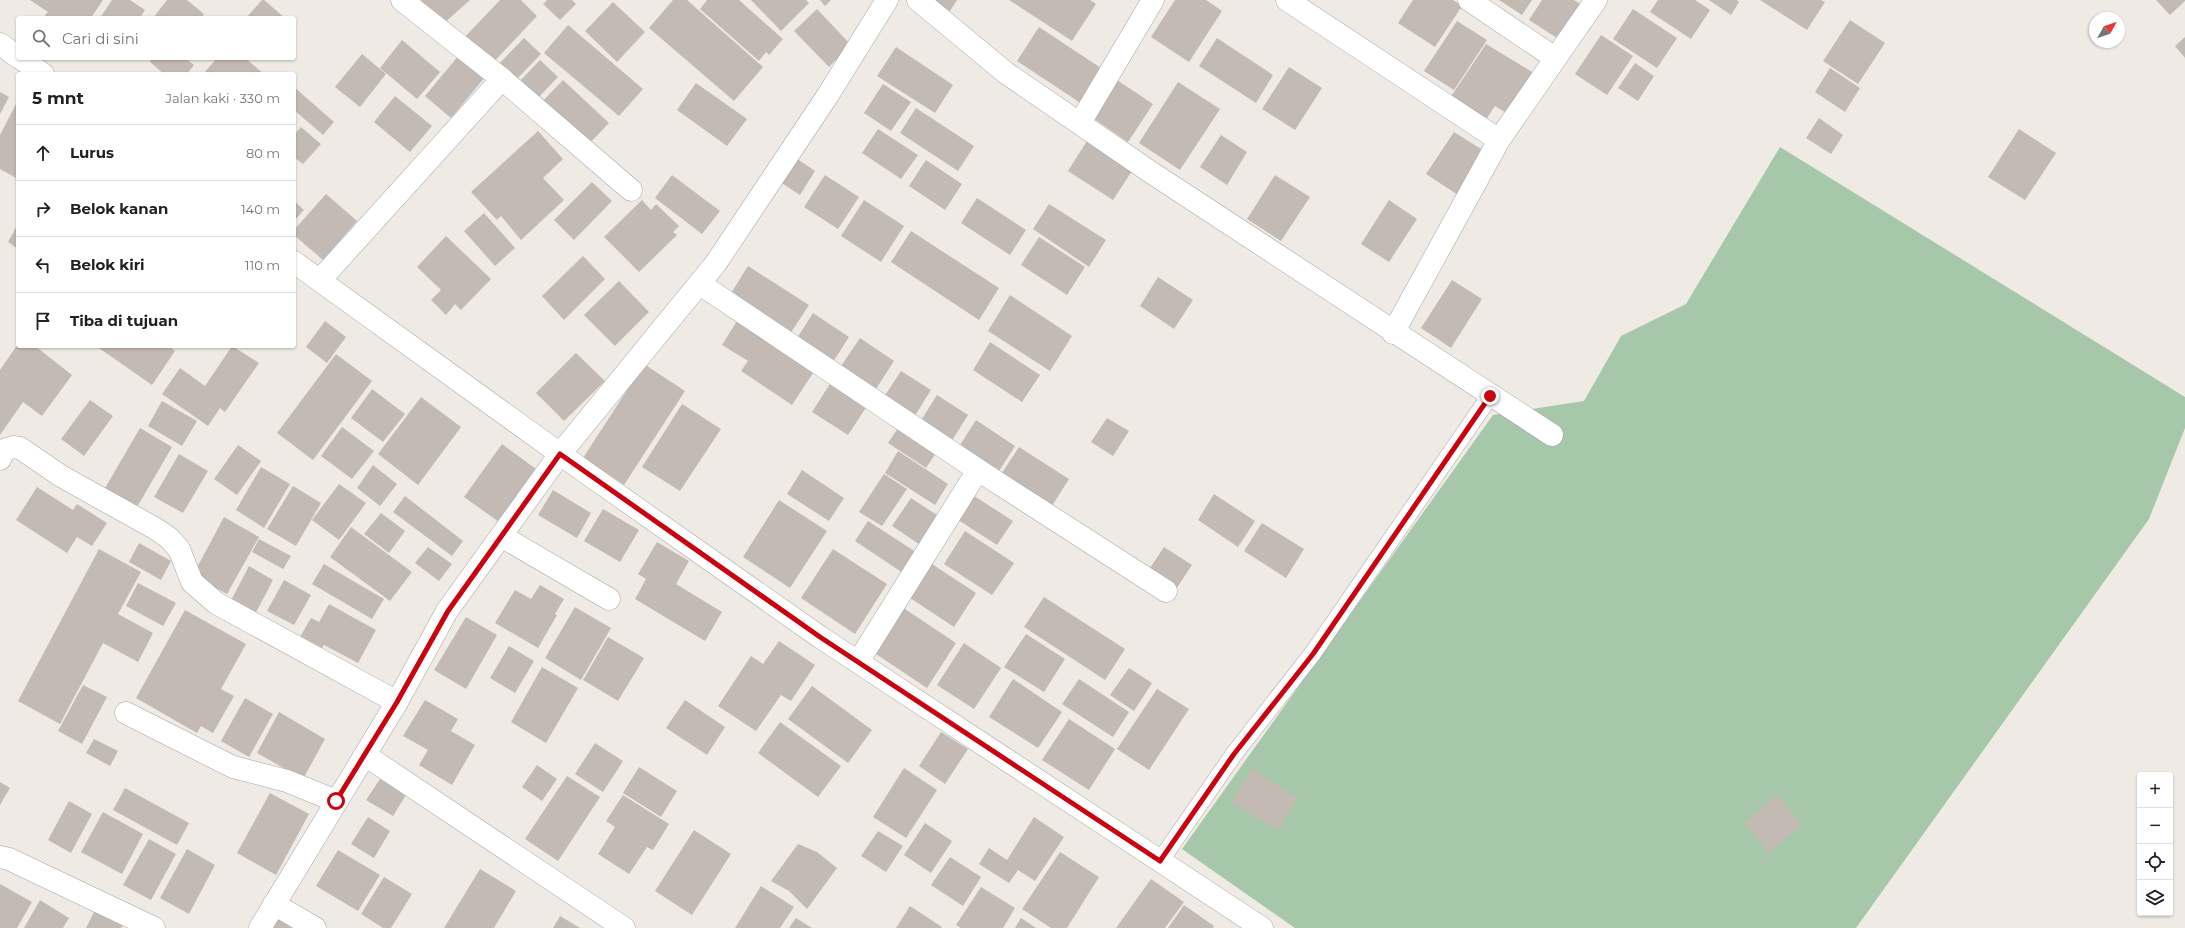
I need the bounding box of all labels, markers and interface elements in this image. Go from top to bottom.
north arrow [2089,12,2125,48]
search box [16,16,296,60]
icon: search [30,27,52,49]
text: Cari di sini [62,29,139,48]
text: 5 mnt [32,88,84,108]
text: Jalan kaki · 330 m [165,90,280,106]
icon: ahead [32,142,54,164]
text: Lurus [70,143,114,162]
text: 80 m [246,145,280,161]
icon: right [32,198,54,220]
text: Belok kanan [70,199,168,218]
text: 140 m [241,201,280,217]
icon: left [32,254,54,276]
text: Belok kiri [70,255,145,274]
text: 110 m [245,257,280,273]
icon: arrive [32,310,54,332]
text: Tiba di tujuan [70,311,178,330]
route end [1481,387,1499,405]
map controls [2137,772,2173,916]
button: + [2137,772,2173,808]
route start [327,792,345,810]
button: − [2137,808,2173,844]
button: locate [2137,844,2173,880]
button: layers [2137,880,2173,916]

